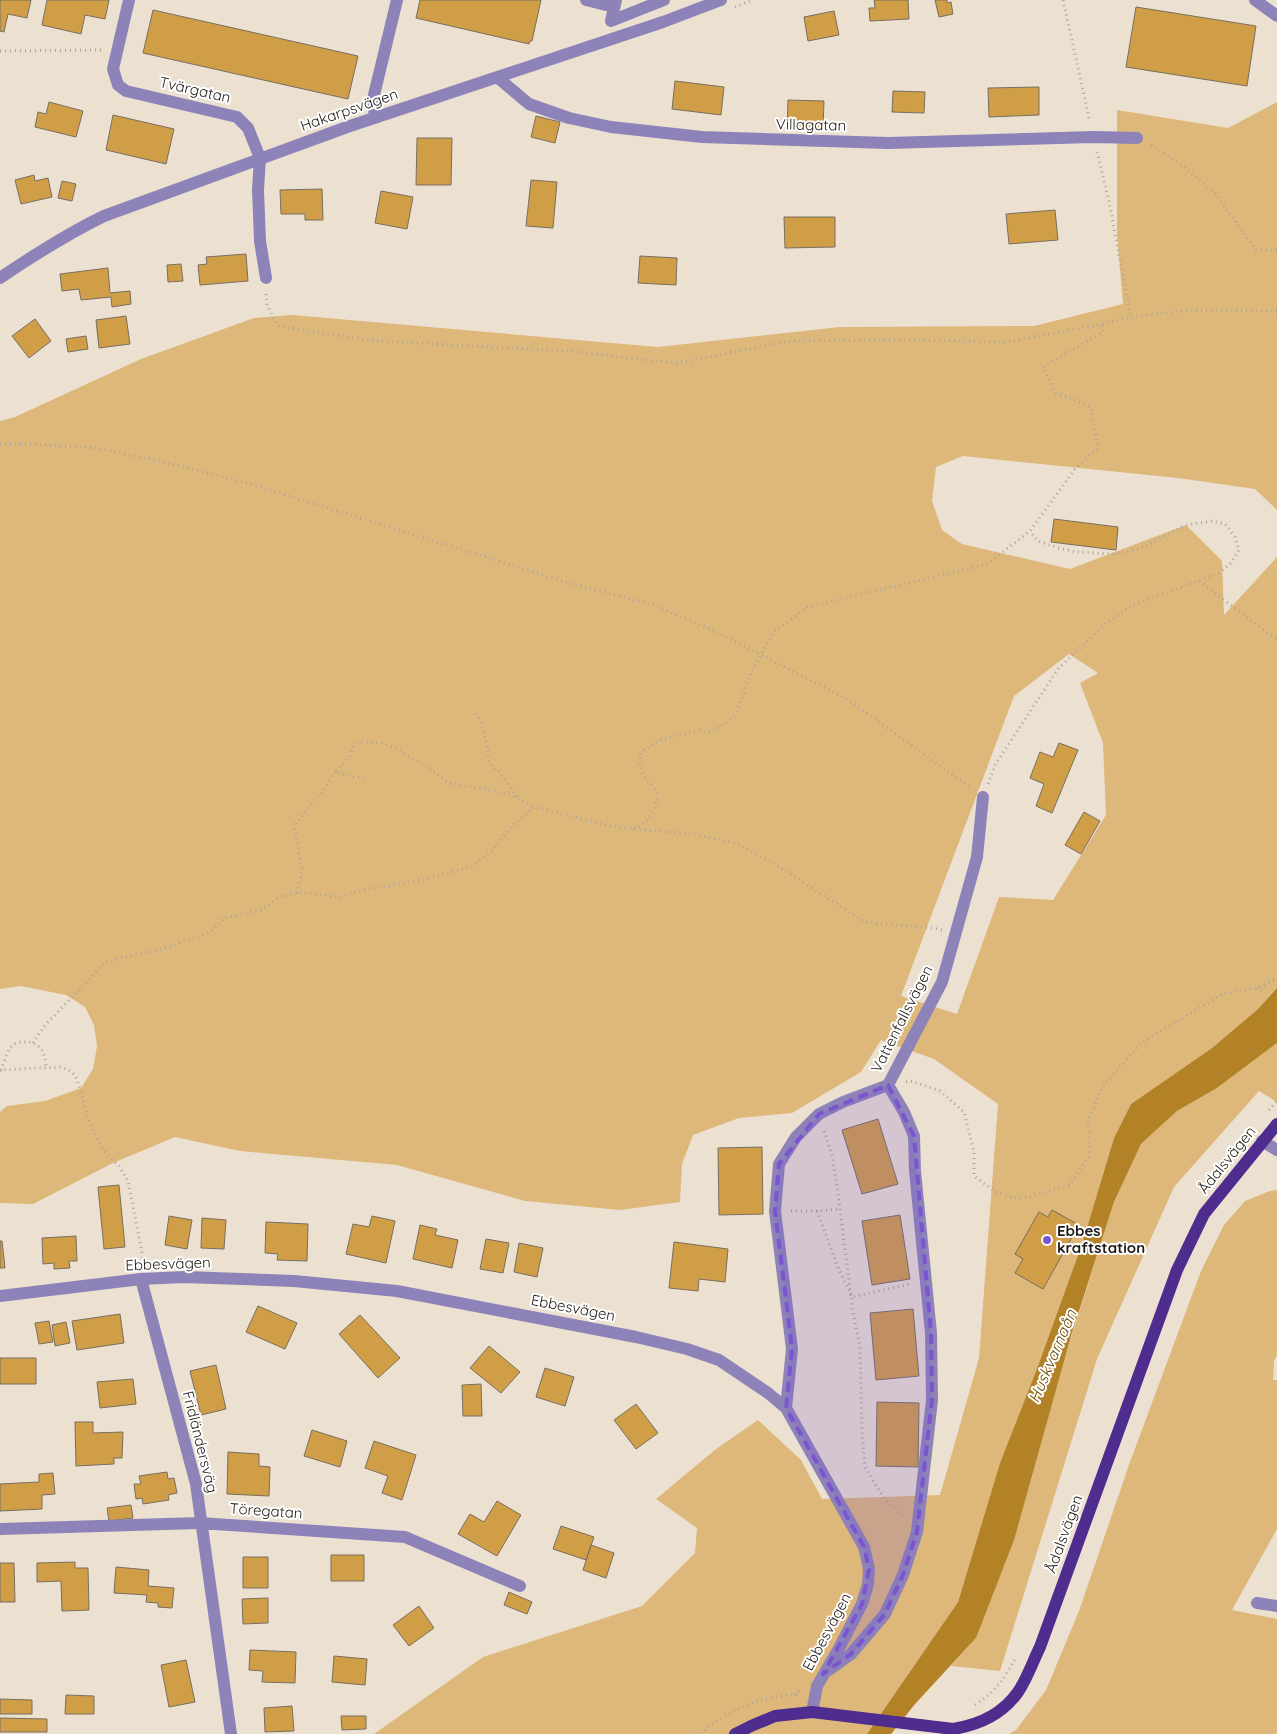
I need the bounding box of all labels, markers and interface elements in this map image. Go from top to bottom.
street label: Tvärgatan [158,72,233,107]
street label: Hakarpsvägen [298,84,400,135]
street label: Villagatan [776,114,846,135]
street label: Vattenfallsvägen [866,962,937,1076]
street label: Ådalsvägen [1194,1122,1260,1197]
place label: Ebbes kraftstation [1057,1221,1145,1257]
marker: Ebbes kraftstation [1041,1234,1053,1246]
street label: Ebbesvägen [125,1253,211,1274]
street label: Ebbesvägen [529,1290,617,1325]
water label: Huskvarnaån [1023,1306,1081,1405]
street label: Fridländersväg [179,1389,222,1495]
street label: Ådalsvägen [1041,1492,1086,1575]
street label: Töregatan [229,1498,303,1523]
street label: Ebbesvägen [798,1590,855,1674]

